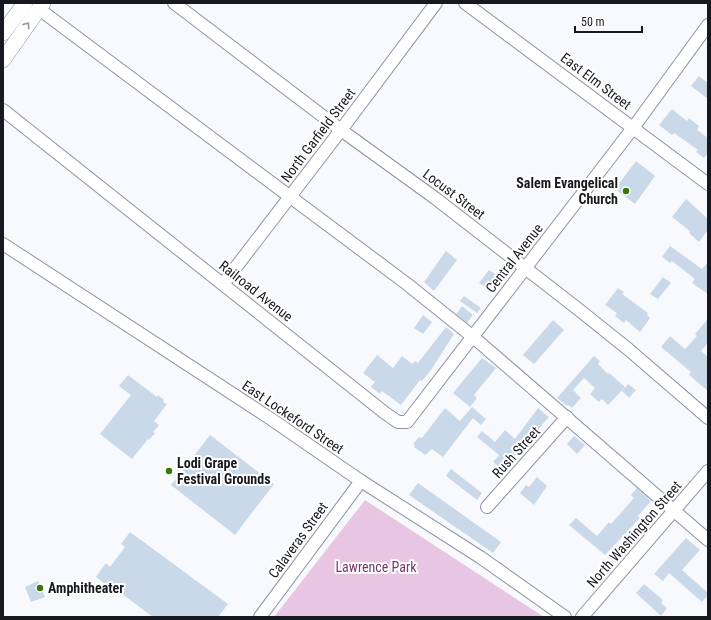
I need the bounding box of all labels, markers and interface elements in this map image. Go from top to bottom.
scale bar [575,8,642,34]
text: 50 m [581,15,605,29]
one-way arrow [22,23,29,30]
street label: East Elm Street [558,49,634,113]
street label: North Garfield Street [278,85,358,185]
street label: Locust Street [420,166,488,222]
place label: Salem Evangelical Church [516,175,618,207]
marker: Salem Evangelical Church [621,186,631,196]
street label: Central Avenue [482,220,546,296]
street label: Railroad Avenue [216,257,296,325]
street label: East Lockeford Street [239,377,347,457]
street label: Rush Street [489,423,543,481]
place label: Lodi Grape Festival Grounds [177,455,271,487]
marker: Lodi Grape Festival Grounds [164,466,174,476]
street label: North Washington Street [584,478,684,590]
street label: Calaveras Street [265,499,331,581]
park label: Lawrence Park [335,559,417,575]
place label: Amphitheater [48,580,124,596]
marker: Amphitheater [35,583,45,593]

